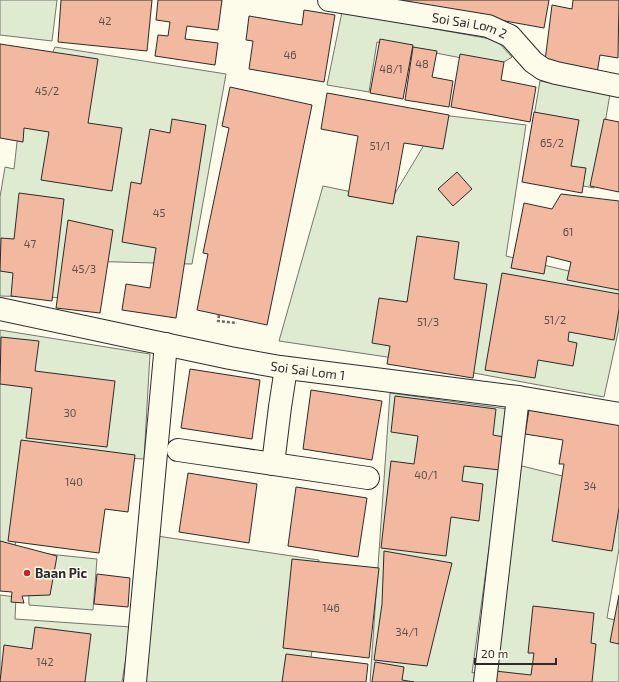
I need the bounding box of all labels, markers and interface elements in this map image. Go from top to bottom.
street label: Soi Sai Lom 2 [431,9,510,42]
house number: 42 [99,14,111,27]
house number: 46 [283,48,297,61]
house number: 48 [415,57,429,70]
house number: 48/1 [379,62,403,75]
house number: 45/2 [35,84,59,97]
house number: 65/2 [540,136,564,149]
house number: 51/1 [370,139,390,152]
house number: 45 [153,206,165,219]
house number: 61 [563,225,573,238]
house number: 47 [24,237,37,250]
house number: 45/3 [72,262,96,275]
house number: 51/2 [544,313,566,326]
house number: 51/3 [417,315,439,328]
street label: Soi Sai Lom 1 [269,357,346,383]
house number: 30 [64,406,76,419]
house number: 40/1 [414,468,438,481]
house number: 140 [65,475,83,488]
house number: 34 [584,479,597,492]
place label: Baan Pic [35,565,87,581]
marker: Baan Pic [22,568,32,578]
house number: 146 [322,601,340,614]
house number: 34/1 [396,625,418,638]
scale bar [475,640,556,666]
text: 20 m [481,646,508,660]
house number: 142 [36,655,54,668]

